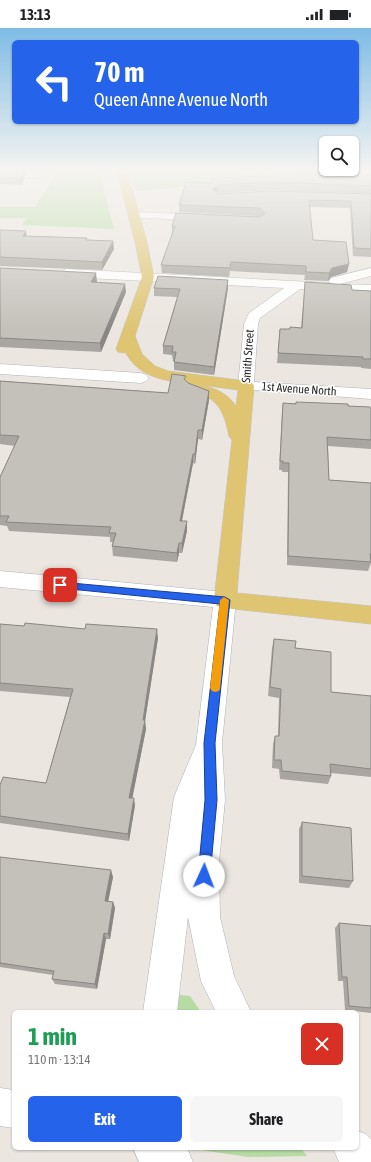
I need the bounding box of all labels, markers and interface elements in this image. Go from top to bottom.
text: 13:13 [20,6,51,23]
icon: left [28,56,80,108]
text: 70 m [94,56,144,88]
text: Queen Anne Avenue North [94,89,268,110]
map controls [319,136,359,176]
button: search [319,136,359,176]
street label: Smith Street [239,328,257,383]
street label: 1st Avenue North [261,379,337,399]
pin [43,568,77,602]
icon: arrive [49,574,71,596]
position arrow [183,855,225,897]
text: 1 min [28,1023,77,1050]
button: close [301,1023,343,1065]
text: 110 m · 13:14 [28,1052,91,1067]
button: Exit [28,1096,182,1142]
button: Share [190,1096,343,1142]

